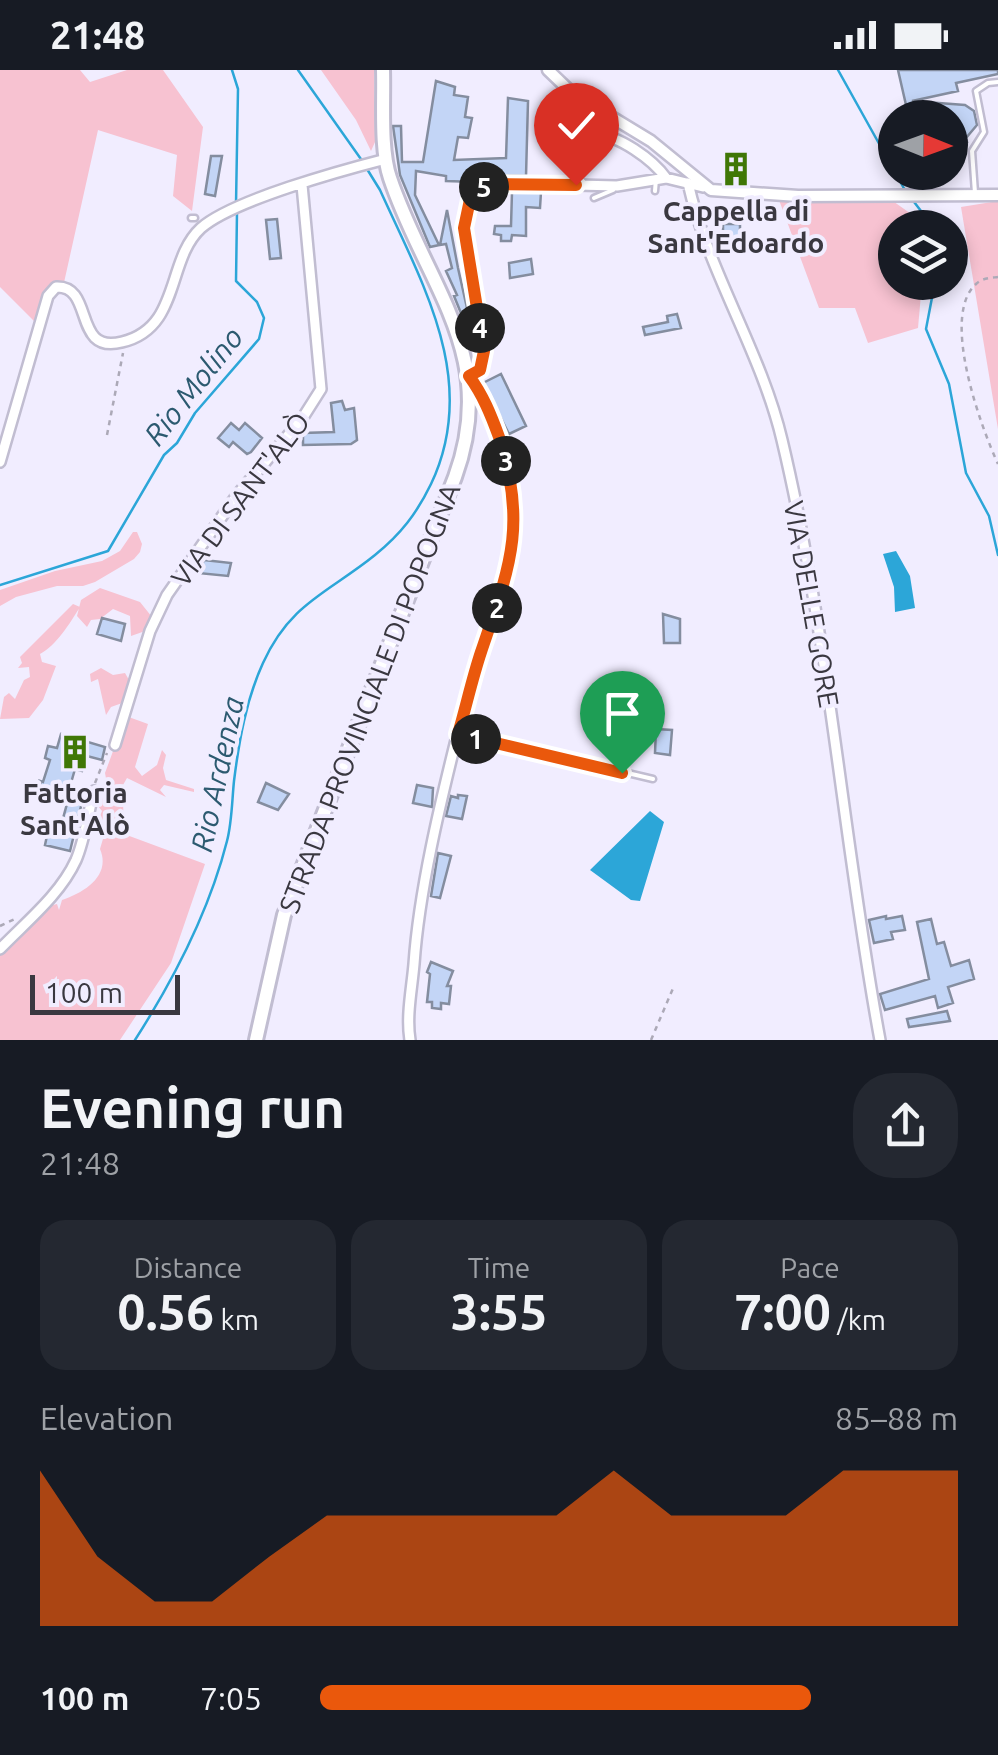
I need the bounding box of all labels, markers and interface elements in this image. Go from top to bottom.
text: 21:48 [50,14,145,56]
pin [534,83,619,186]
icon: check [549,98,604,153]
north arrow [878,100,968,190]
map controls [878,100,968,300]
building icon: Cappella di Sant'Edoardo [717,150,755,188]
pin: 5 [459,162,509,212]
text: 5 [476,171,492,202]
place label: Cappella di Sant'Edoardo [648,195,824,258]
button: layers [878,210,968,300]
pin: 4 [455,303,505,353]
text: 4 [472,312,488,343]
water label: Rio Molino [137,321,249,451]
street label: VIA DI SANT'ALÒ [164,405,315,592]
pin: 3 [481,436,531,486]
text: 3 [498,445,514,476]
street label: STRADA PROVINCIALE DI POPOGNA [273,479,465,917]
street label: VIA DELLE GORE [779,498,845,710]
pin: 2 [472,583,522,633]
text: 2 [489,592,505,623]
pin [580,671,665,774]
icon: arrive [595,686,650,741]
water label: Rio Ardenza [184,693,250,855]
pin: 1 [451,714,501,764]
text: 1 [468,723,484,754]
building icon: Fattoria Sant'Alò [56,733,94,771]
place label: Fattoria Sant'Alò [20,777,130,840]
scale bar [30,970,180,1014]
text: 100 m [45,977,123,1008]
button: share [853,1073,958,1178]
text: Evening run [40,1077,345,1138]
text: 21:48 [40,1145,120,1181]
text: Distance [134,1252,242,1283]
text: Time [468,1252,530,1283]
text: Pace [780,1252,840,1283]
text: 0.56 [117,1283,214,1339]
text: 3:55 [451,1283,547,1339]
text: 7:00 [734,1283,831,1339]
text: km [214,1304,259,1335]
text: /km [831,1304,886,1335]
text: Elevation [40,1400,173,1436]
text: 85–88 m [835,1400,958,1436]
text: 100 m [40,1680,129,1716]
text: 7:05 [200,1680,262,1716]

